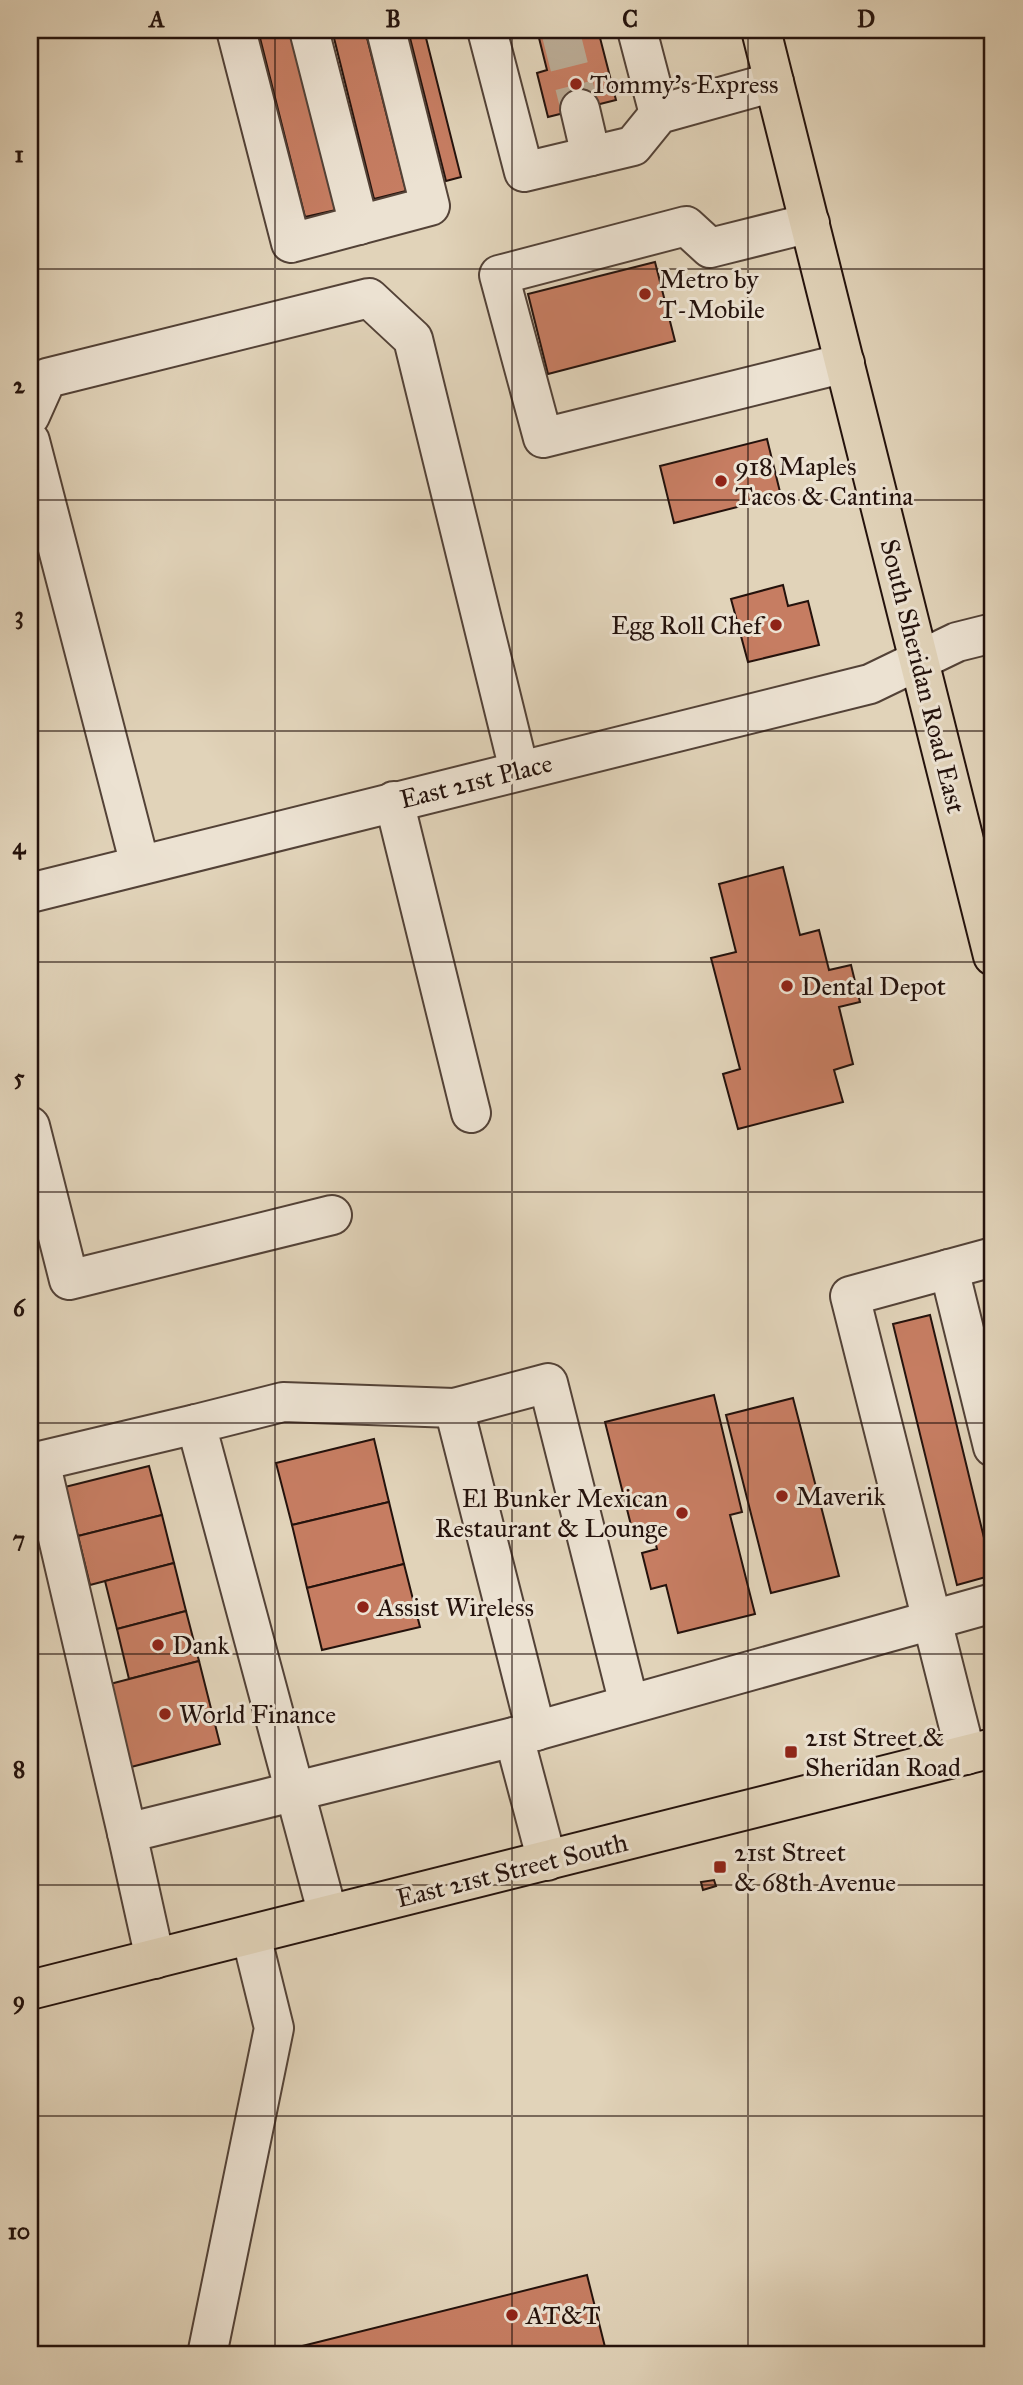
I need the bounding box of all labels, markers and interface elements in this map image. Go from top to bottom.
text: A [147,5,165,33]
text: B [385,5,401,33]
text: C [622,5,638,33]
text: D [857,5,875,33]
place label: Tommy's Express [590,68,779,100]
marker: Tommy's Express [568,76,584,92]
text: 1 [14,140,24,168]
place label: Metro by T-Mobile [659,263,765,325]
marker: Metro by T-Mobile [637,286,653,302]
text: 2 [13,371,25,399]
place label: 918 Maples Tacos & Cantina [735,450,913,512]
marker: 918 Maples Tacos & Cantina [713,473,729,489]
street label: South Sheridan Road East [873,536,973,816]
text: 3 [14,601,24,630]
place label: Egg Roll Chef [611,609,766,641]
marker: Egg Roll Chef [768,617,784,633]
street label: East 21st Place [396,747,556,815]
text: 4 [13,832,27,860]
place label: Dental Depot [801,970,946,1002]
marker: Dental Depot [779,978,795,994]
text: 5 [14,1063,25,1091]
text: 6 [13,1294,26,1322]
place label: Maverik [796,1480,886,1512]
place label: El Bunker Mexican Restaurant & Lounge [435,1482,668,1544]
marker: Maverik [774,1488,790,1504]
marker: El Bunker Mexican Restaurant & Lounge [674,1505,690,1521]
text: 7 [13,1525,25,1553]
place label: Assist Wireless [376,1591,534,1623]
marker: Assist Wireless [355,1599,371,1615]
place label: Dank [172,1629,231,1661]
marker: Dank [150,1637,166,1653]
place label: World Finance [179,1698,336,1730]
marker: World Finance [157,1706,173,1722]
place label: 21st Street & Sheridan Road [805,1721,961,1783]
marker: 21st Street & Sheridan Road [783,1744,799,1760]
text: 8 [13,1755,25,1783]
street label: East 21st Street South [393,1826,631,1914]
place label: 21st Street & 68th Avenue [734,1836,896,1898]
marker: 21st Street & 68th Avenue [712,1859,728,1875]
text: 9 [13,1986,25,2015]
text: 10 [8,2217,30,2245]
place label: AT&T [525,2299,601,2331]
marker: AT&T [504,2307,520,2323]

